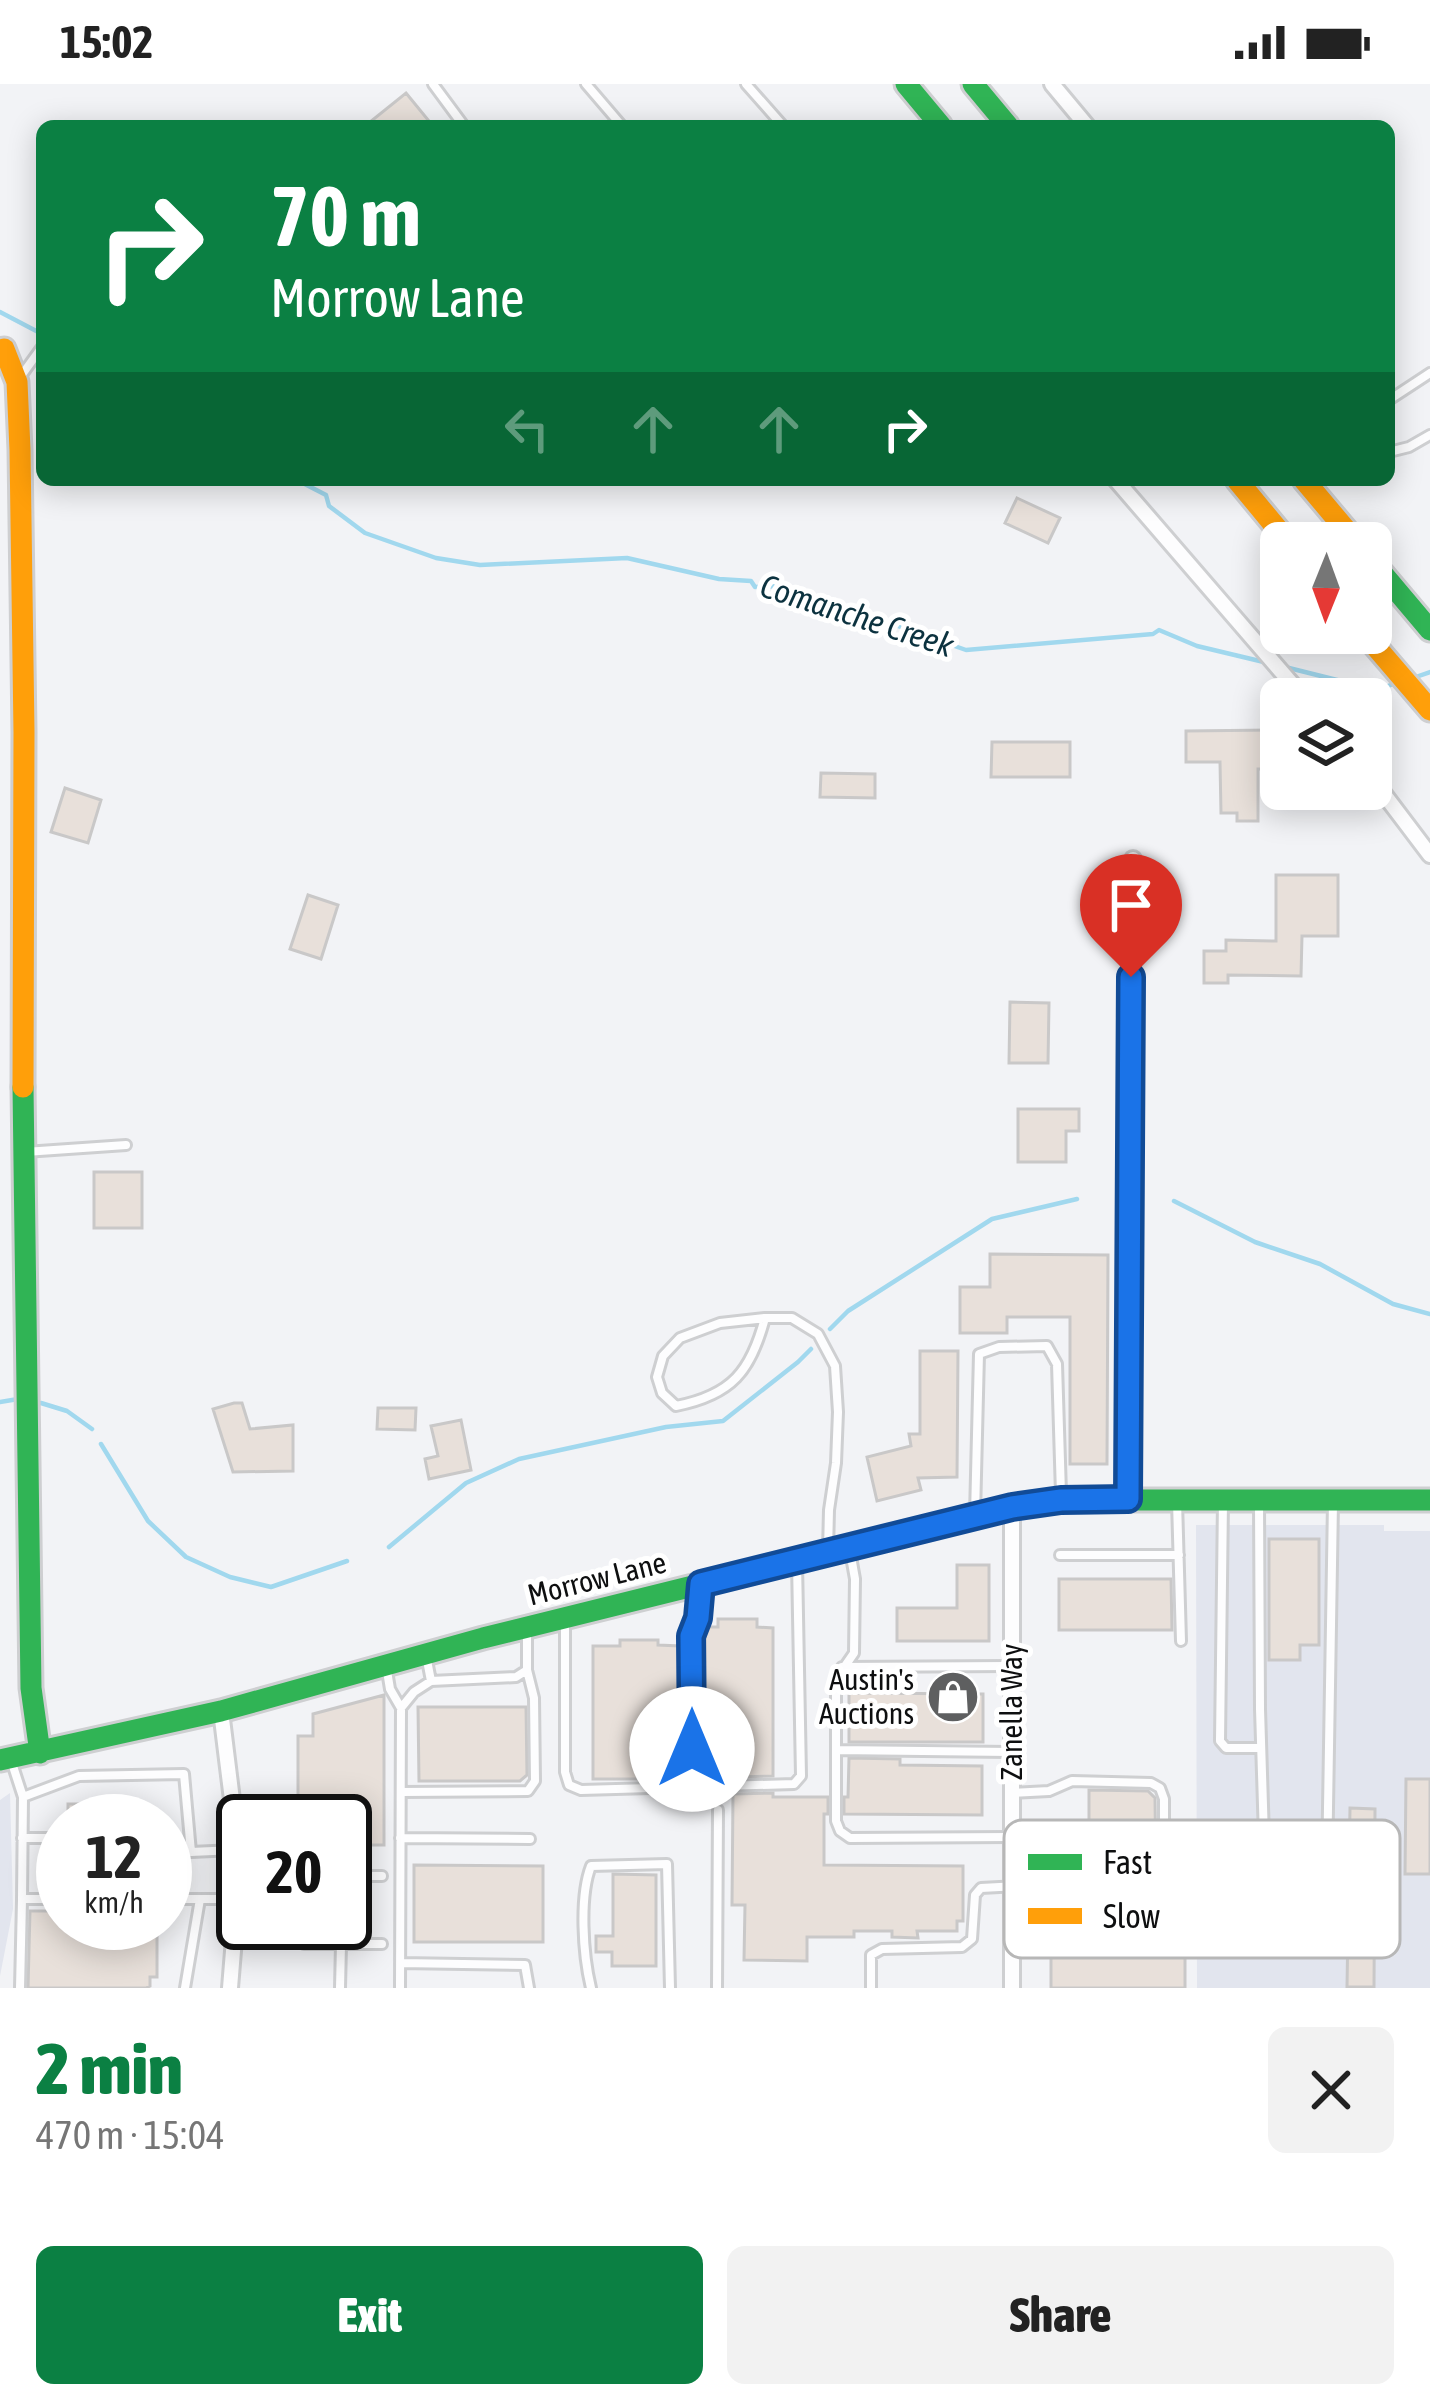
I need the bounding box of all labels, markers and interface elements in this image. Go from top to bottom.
text: 15:02 [60,16,154,68]
icon: right [72,168,228,324]
text: 70 m [270,168,421,264]
text: Morrow Lane [270,267,525,328]
icon: left [494,396,560,462]
icon: ahead [620,396,686,462]
icon: ahead [746,396,812,462]
icon: right [872,396,938,462]
north arrow [1260,522,1392,654]
map controls [1260,522,1392,810]
water label: Comanche Creek [756,566,959,664]
button: layers [1260,678,1392,810]
pin [1080,854,1182,977]
icon: arrive [1098,872,1164,938]
street label: Morrow Lane [524,1544,669,1612]
street label: Zanella Way [994,1644,1028,1780]
place label: Austin's Auctions [819,1662,914,1730]
shop icon: Austin's Auctions [925,1669,981,1725]
position arrow [629,1686,755,1812]
speed limit sign: 20 [216,1794,372,1950]
legend [1004,1820,1400,1958]
text: 12 [86,1822,142,1891]
text: Fast [1103,1843,1152,1881]
text: km/h [84,1885,144,1919]
text: Slow [1103,1897,1160,1935]
text: 2 min [36,2027,183,2109]
button: close [1268,2027,1394,2153]
text: 470 m · 15:04 [36,2113,225,2157]
button: Exit [36,2246,703,2384]
button: Share [727,2246,1394,2384]

